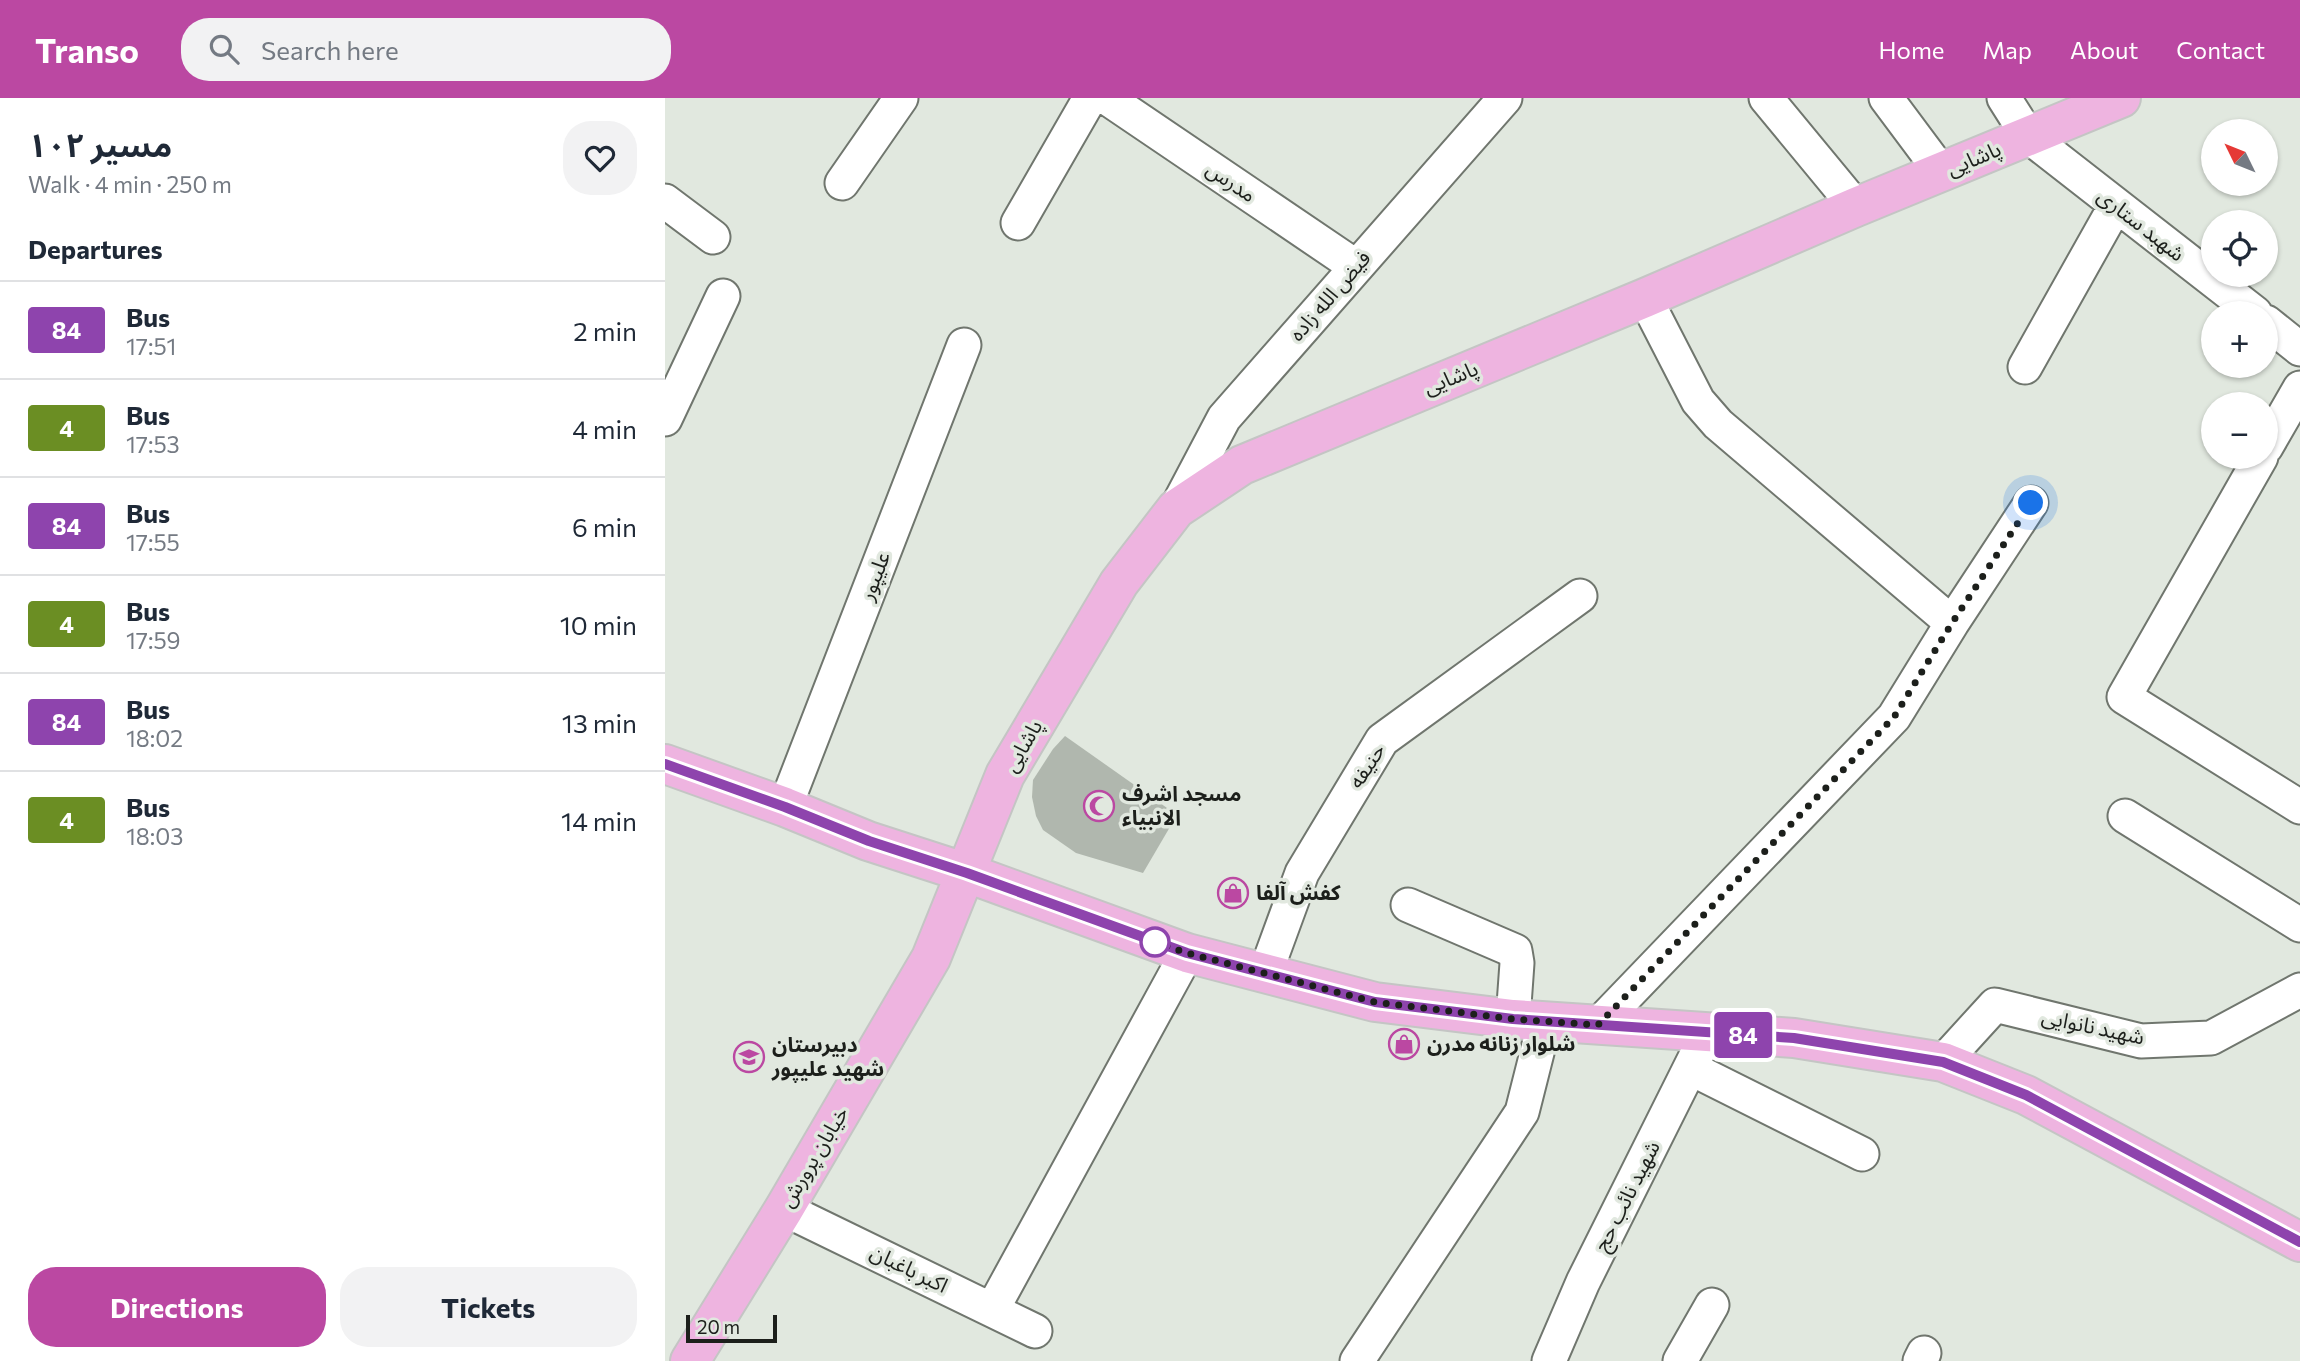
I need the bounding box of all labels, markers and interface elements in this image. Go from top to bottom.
search box [181,18,671,81]
text: Transo [35,29,139,70]
icon: search [205,30,243,68]
text: Search here [261,34,399,65]
text: Home [1879,35,1945,64]
text: Map [1983,35,2032,64]
text: About [2070,35,2138,64]
text: Contact [2176,35,2265,64]
north arrow [2201,119,2279,196]
map controls [2201,119,2278,469]
button: heart [563,121,637,195]
text: مسیر ۱۰۲ [28,123,172,164]
street label: پاشایی [1942,135,2005,182]
street label: مدرس [1202,155,1261,207]
text: Walk · 4 min · 250 m [28,170,232,198]
street label: شهبد ستاری [2093,182,2190,266]
button: locate [2201,210,2278,287]
text: Departures [28,233,163,264]
street label: فیض الله زاده [1283,245,1376,346]
text: Bus [126,301,170,332]
button: + [2201,301,2278,378]
text: 84 [52,315,81,344]
text: 2 min [573,315,637,346]
text: 17:51 [126,332,176,360]
street label: پاشایی [1419,354,1482,401]
button: − [2201,392,2278,469]
text: Bus [126,399,170,430]
text: 4 [59,413,74,442]
text: 4 min [572,413,637,444]
text: 17:53 [126,430,180,458]
your location [2013,485,2048,520]
text: Bus [126,497,170,528]
text: 84 [52,511,81,540]
text: 6 min [572,511,637,542]
text: 17:55 [126,528,180,556]
street label: علیپور [853,548,896,605]
text: Bus [126,595,170,626]
text: 4 [59,609,74,638]
text: 10 min [560,609,637,640]
text: 17:59 [126,626,181,654]
text: Bus [126,693,170,724]
text: 84 [52,707,81,736]
text: 13 min [562,707,637,738]
street label: پاشایی [997,714,1049,777]
text: 18:02 [126,724,183,752]
street label: حنیفه [1342,738,1389,792]
place label: مسجد اشرف الانبیاء [1122,780,1241,830]
mosque icon: مسجد اشرف الانبیاء [1082,789,1116,823]
text: Bus [126,791,170,822]
text: 4 [59,805,74,834]
text: 14 min [561,805,637,836]
text: 18:03 [126,822,183,850]
shop icon: کفش آلفا [1216,876,1250,910]
place label: کفش آلفا [1256,879,1341,905]
unlabelled marker [1140,927,1170,957]
street label: شهید نانوایی [2040,1002,2147,1050]
line badge: 84 [1711,1012,1775,1058]
text: 84 [1728,1020,1758,1049]
shop icon: شلوار زنانه مدرن [1387,1027,1421,1061]
place label: شلوار زنانه مدرن [1427,1030,1576,1056]
place label: دبیرستان شهید علیپور [771,1031,884,1083]
school or university icon: دبیرستان شهید علیپور [732,1040,766,1074]
street label: خیابان پرورش [773,1101,854,1212]
street label: شهید نائب حج [1587,1136,1668,1257]
street label: اکبر باغبان [866,1238,953,1298]
button: Directions [28,1267,326,1347]
button: Tickets [340,1267,637,1347]
scale bar [686,1312,777,1344]
text: 20 m [697,1315,740,1338]

